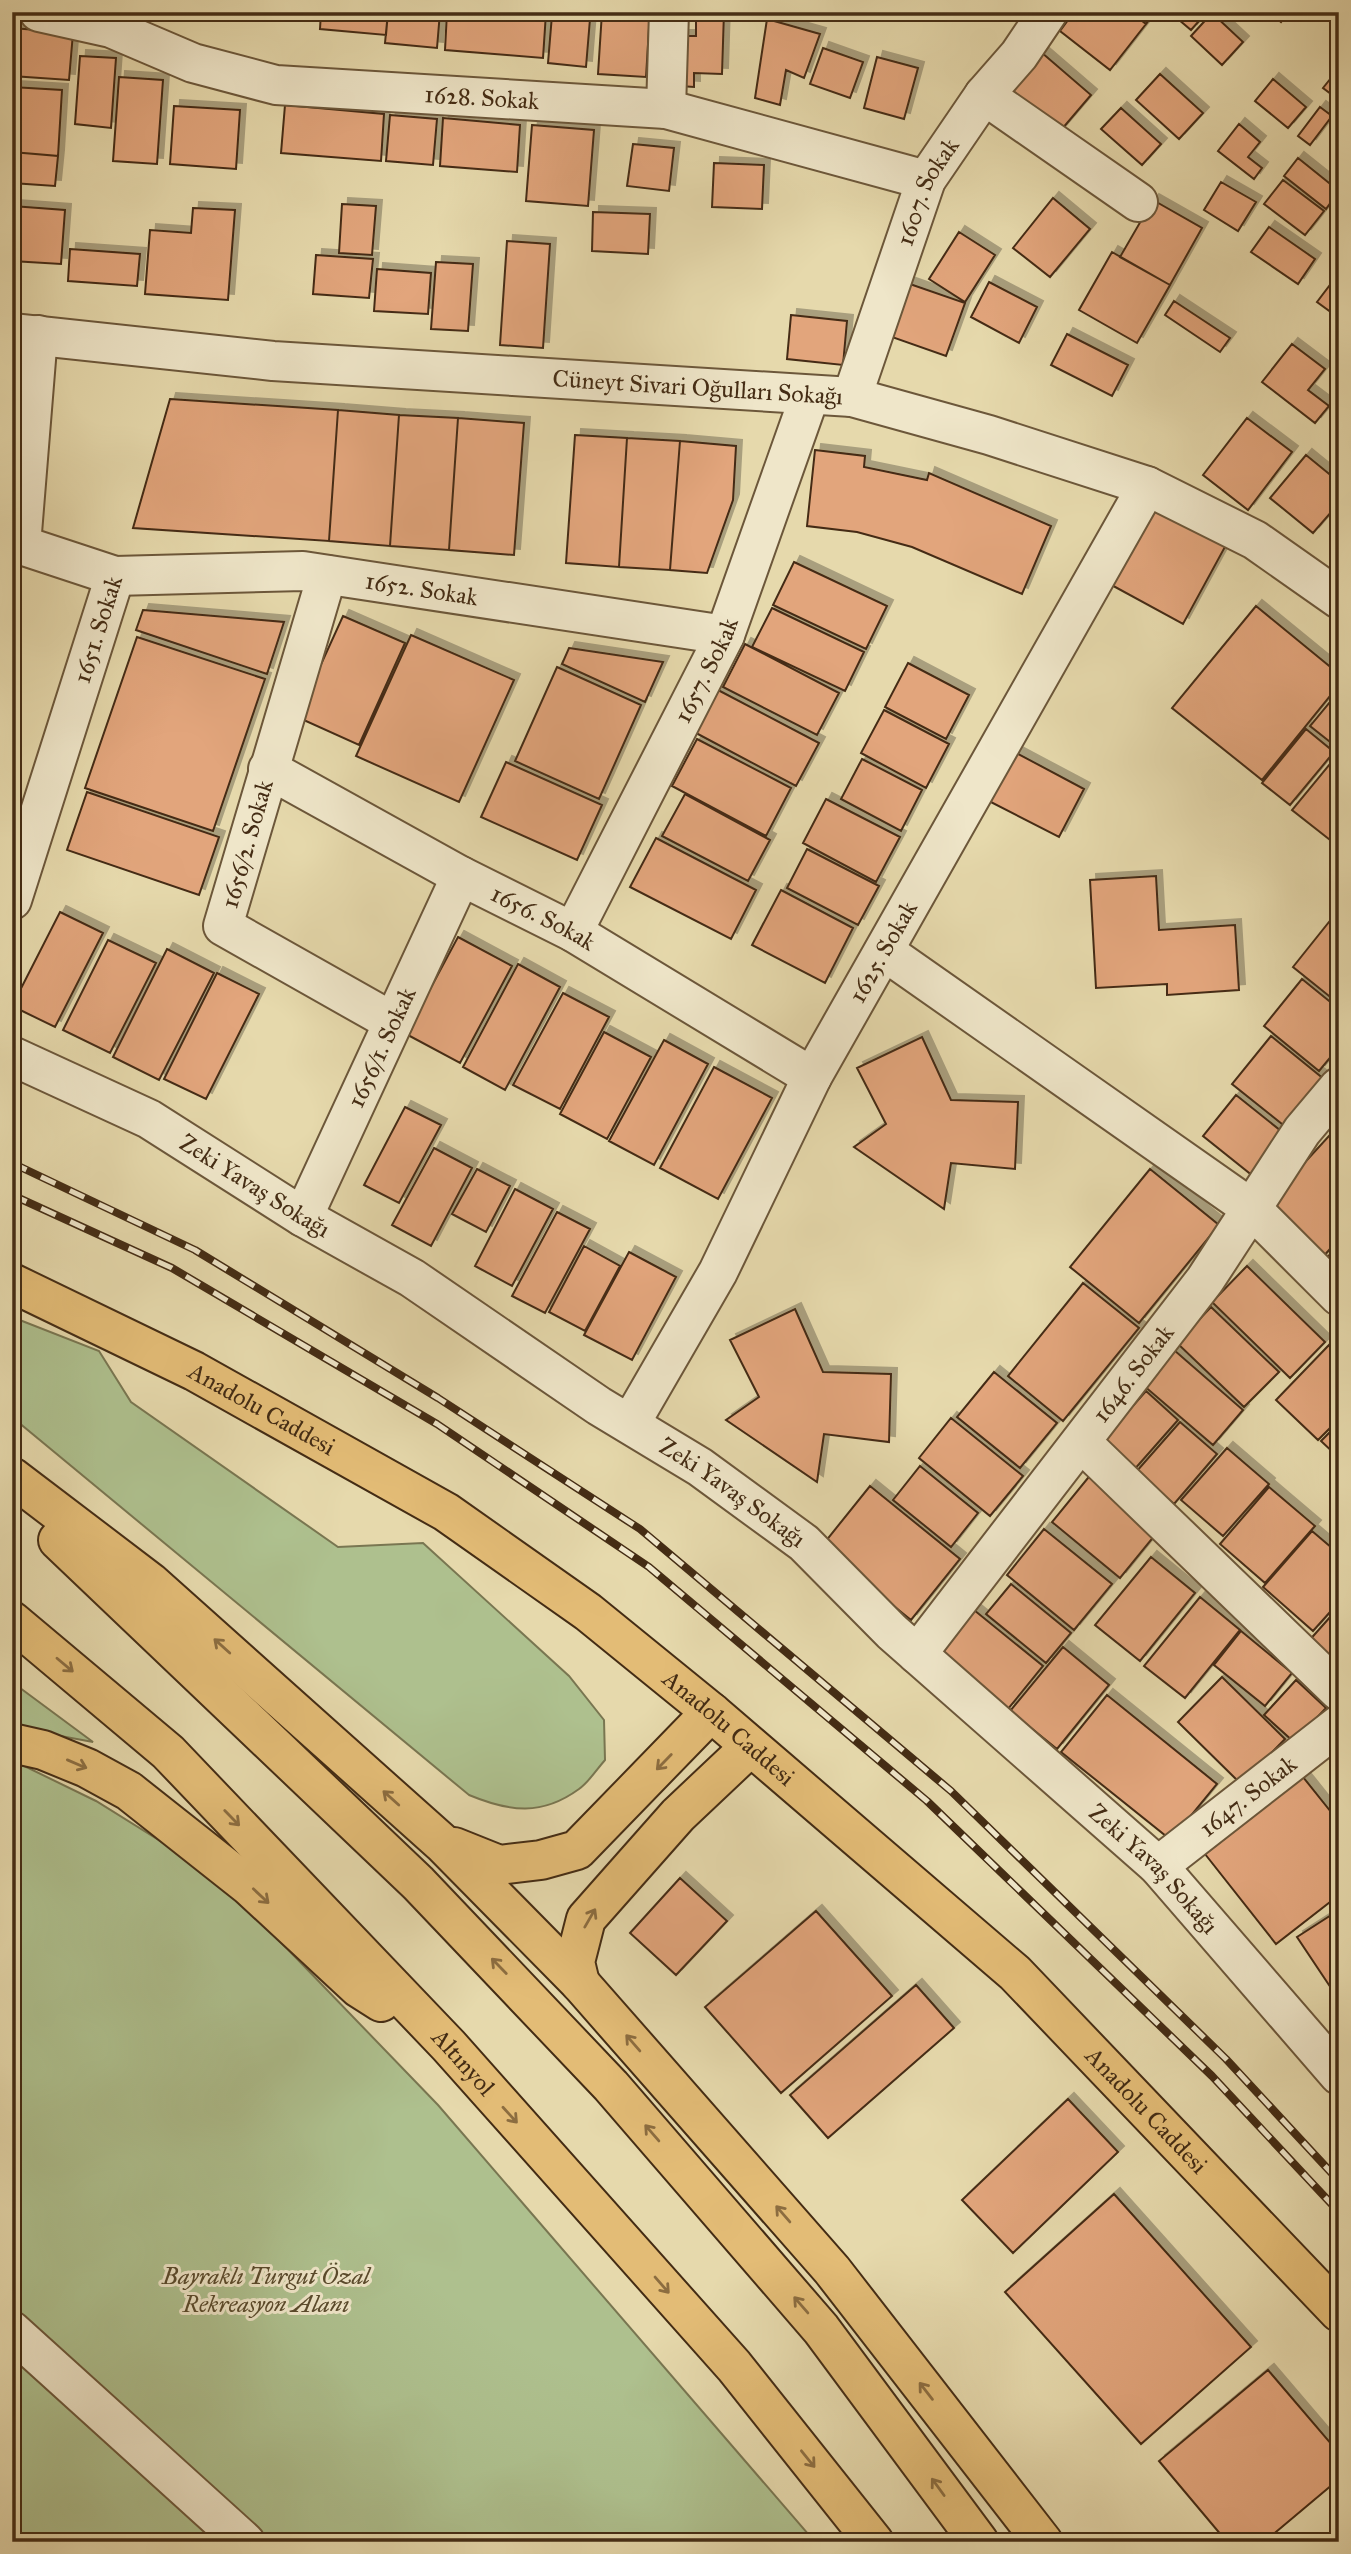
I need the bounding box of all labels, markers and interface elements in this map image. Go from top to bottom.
street label: 1628. Sokak [424,79,541,116]
street label: 1607. Sokak [890,131,966,250]
street label: Cüneyt Sivari Oğulları Sokağı [552,363,844,411]
street label: 1652. Sokak [363,566,481,612]
street label: 1651. Sokak [67,571,129,687]
street label: 1657. Sokak [668,613,745,728]
street label: 1656/2. Sokak [214,775,280,912]
street label: 1656. Sokak [486,878,602,958]
street label: 1625. Sokak [842,895,924,1008]
street label: 1656/1. Sokak [341,981,423,1112]
street label: Zeki Yavaş Sokağı [174,1127,336,1244]
street label: 1646. Sokak [1086,1318,1181,1429]
street label: Anadolu Caddesi [182,1355,341,1462]
street label: Zeki Yavaş Sokağı [654,1431,812,1554]
one-way arrow [213,1638,231,1654]
one-way arrow [55,1657,73,1672]
street label: Anadolu Caddesi [656,1663,801,1793]
street label: 1647. Sokak [1193,1748,1303,1843]
one-way arrow [656,1753,672,1771]
one-way arrow [66,1758,87,1771]
one-way arrow [383,1789,400,1806]
street label: Zeki Yavaş Sokağı [1083,1797,1225,1940]
one-way arrow [224,1809,240,1827]
one-way arrow [252,1888,269,1905]
one-way arrow [583,1908,597,1928]
one-way arrow [490,1958,507,1975]
street label: Altınyol [425,2022,502,2102]
one-way arrow [625,2034,641,2052]
street label: Anadolu Caddesi [1078,2040,1214,2180]
one-way arrow [502,2106,519,2123]
one-way arrow [644,2125,660,2143]
one-way arrow [775,2205,791,2223]
park label: Bayraklı Turgut Özal Rekreasyon Alanı [161,2261,372,2319]
one-way arrow [654,2275,670,2293]
one-way arrow [793,2297,809,2315]
one-way arrow [918,2382,933,2401]
one-way arrow [800,2449,815,2468]
one-way arrow [931,2478,946,2497]

